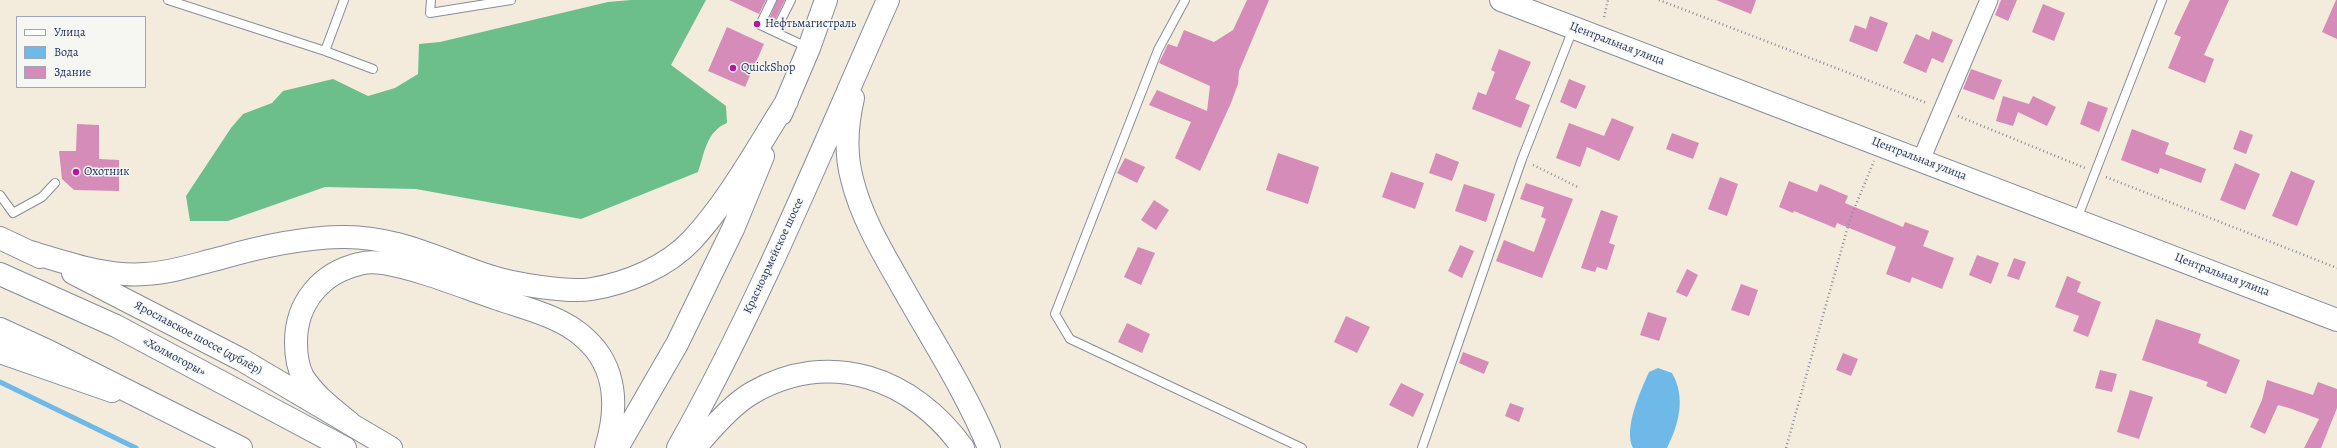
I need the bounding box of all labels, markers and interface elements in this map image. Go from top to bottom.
legend [16,16,146,88]
place label: Нефтьмагистраль [765,17,856,31]
marker: Нефтьмагистраль [752,19,762,29]
street label: Центральная улица [1567,19,1667,69]
text: Улица [54,24,85,40]
text: Вода [54,44,79,60]
place label: QuickShop [741,61,795,75]
marker: QuickShop [728,63,738,73]
text: Здание [54,64,91,80]
street label: Центральная улица [1869,134,1969,184]
place label: Охотник [84,165,130,179]
marker: Охотник [71,167,81,177]
street label: Красноармейское шоссе [741,196,807,316]
street label: Центральная улица [2172,250,2272,300]
street label: Ярославское шоссе (дублёр) [132,298,264,378]
street label: «Холмогоры» [140,334,208,380]

